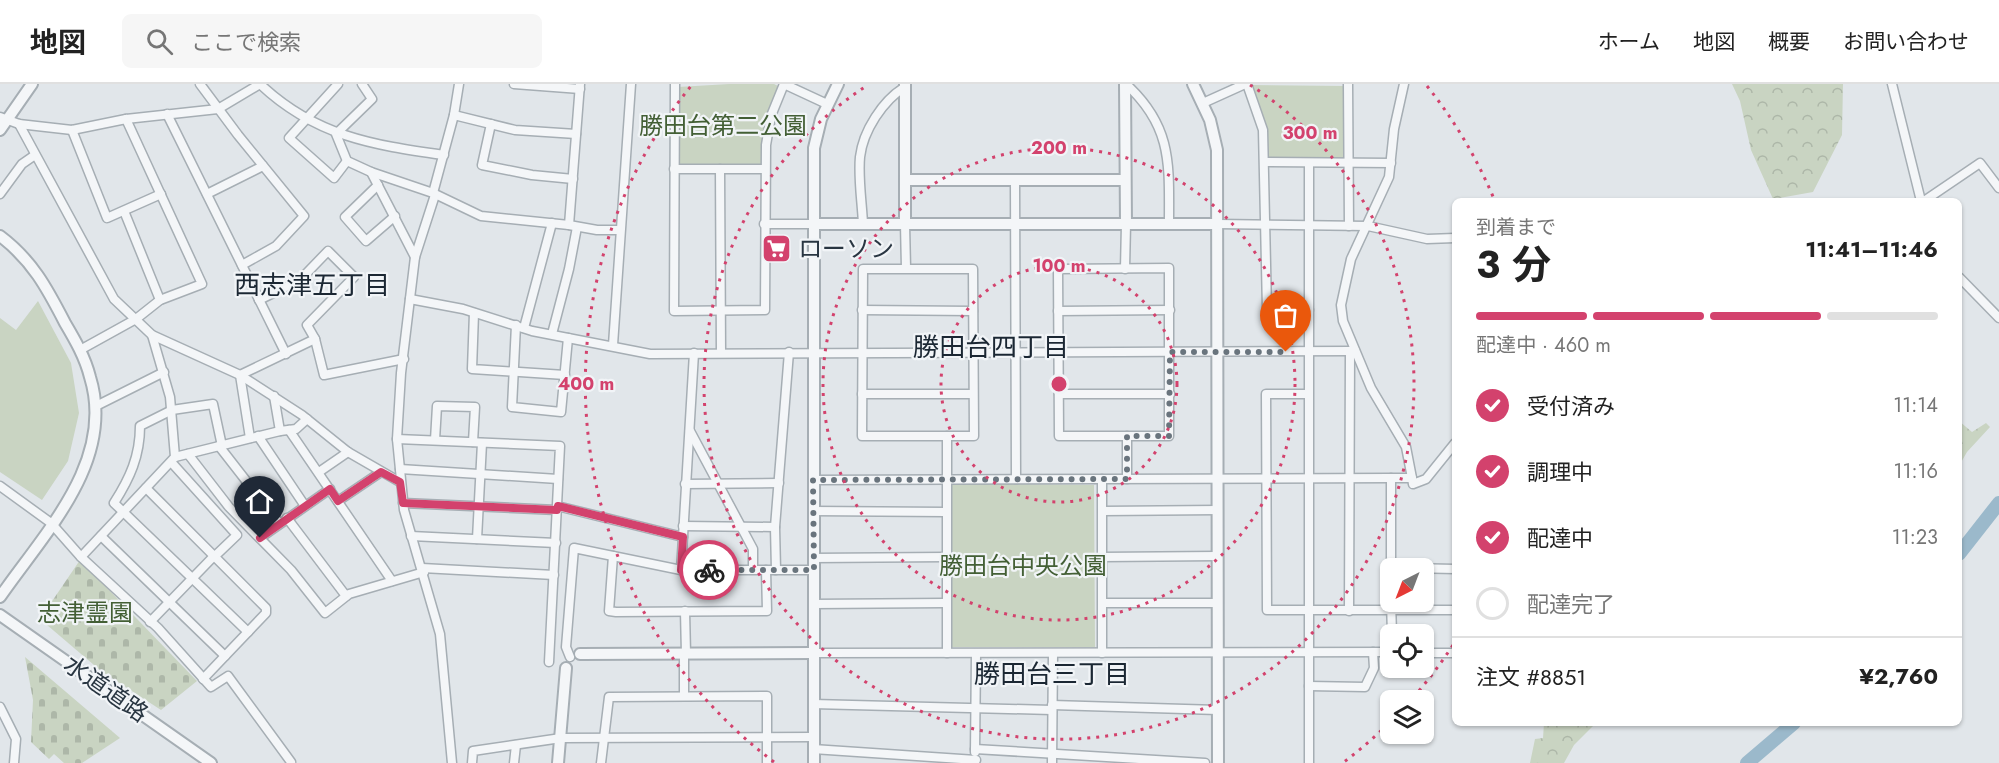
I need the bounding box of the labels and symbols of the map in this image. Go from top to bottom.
park label: 勝田台第二公園 [639,108,807,143]
text: 300 m [1282,120,1338,146]
text: 200 m [1031,135,1087,161]
place label: ローソン [798,231,894,266]
supermarket icon: ローソン [761,233,793,265]
text: 100 m [1032,253,1086,279]
district label: 西志津五丁目 [234,266,390,304]
pin [1260,290,1311,352]
district label: 勝田台四丁目 [913,328,1069,366]
text: 400 m [558,371,614,397]
centre of rings [1049,374,1069,394]
pin [234,476,285,538]
courier [679,540,739,600]
park label: 勝田台中央公園 [939,548,1107,583]
north arrow [1380,558,1434,612]
park label: 志津霊園 [37,595,133,630]
street label: 水道道路 [57,647,156,730]
district label: 勝田台三丁目 [974,655,1130,693]

